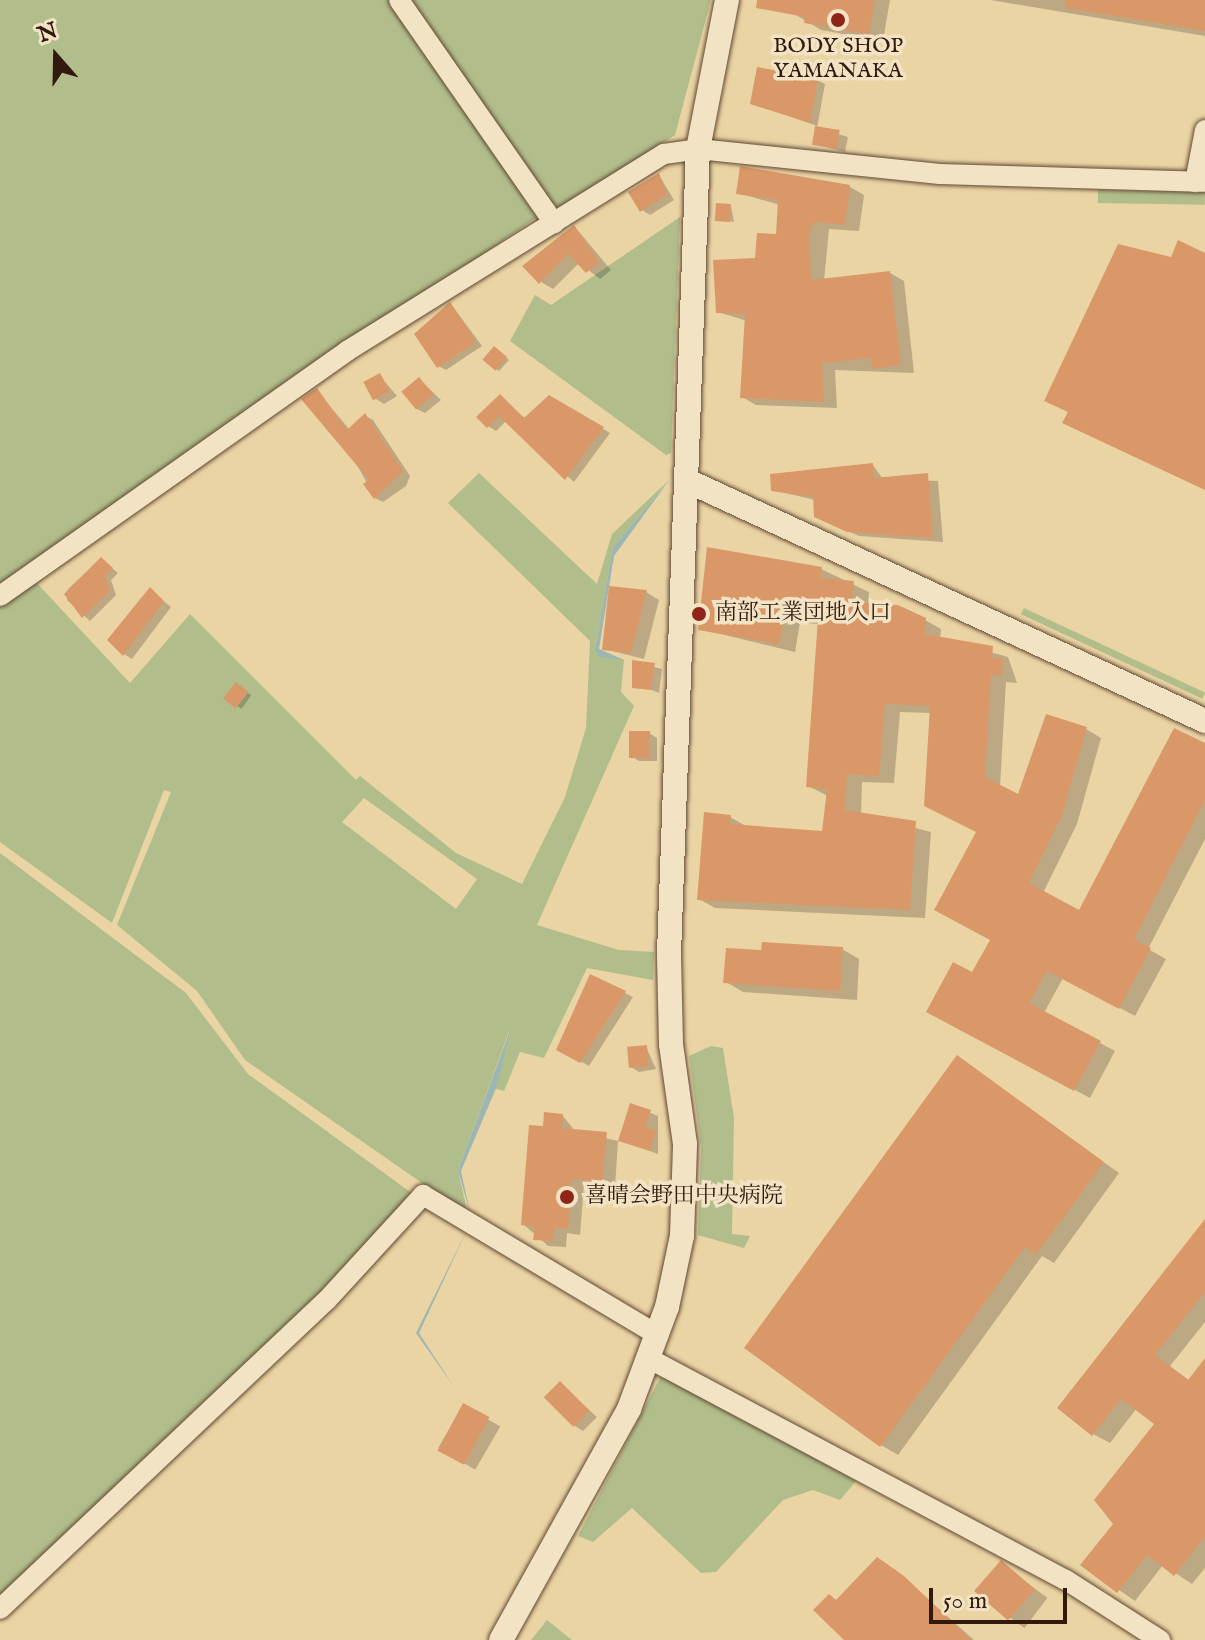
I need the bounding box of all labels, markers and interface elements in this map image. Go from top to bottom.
marker: BODY SHOP YAMANAKA [829,11,847,29]
north arrow [16,16,96,96]
text: N [34,17,62,50]
place label: BODY SHOP YAMANAKA [773,33,903,84]
place label: 南部工業団地入口 [715,601,891,627]
marker: 南部工業団地入口 [690,605,708,623]
place label: 喜晴会野田中央病院 [585,1184,783,1210]
marker: 喜晴会野田中央病院 [556,1186,578,1208]
scale bar [933,1572,1071,1622]
text: 50 m [943,1586,987,1617]

